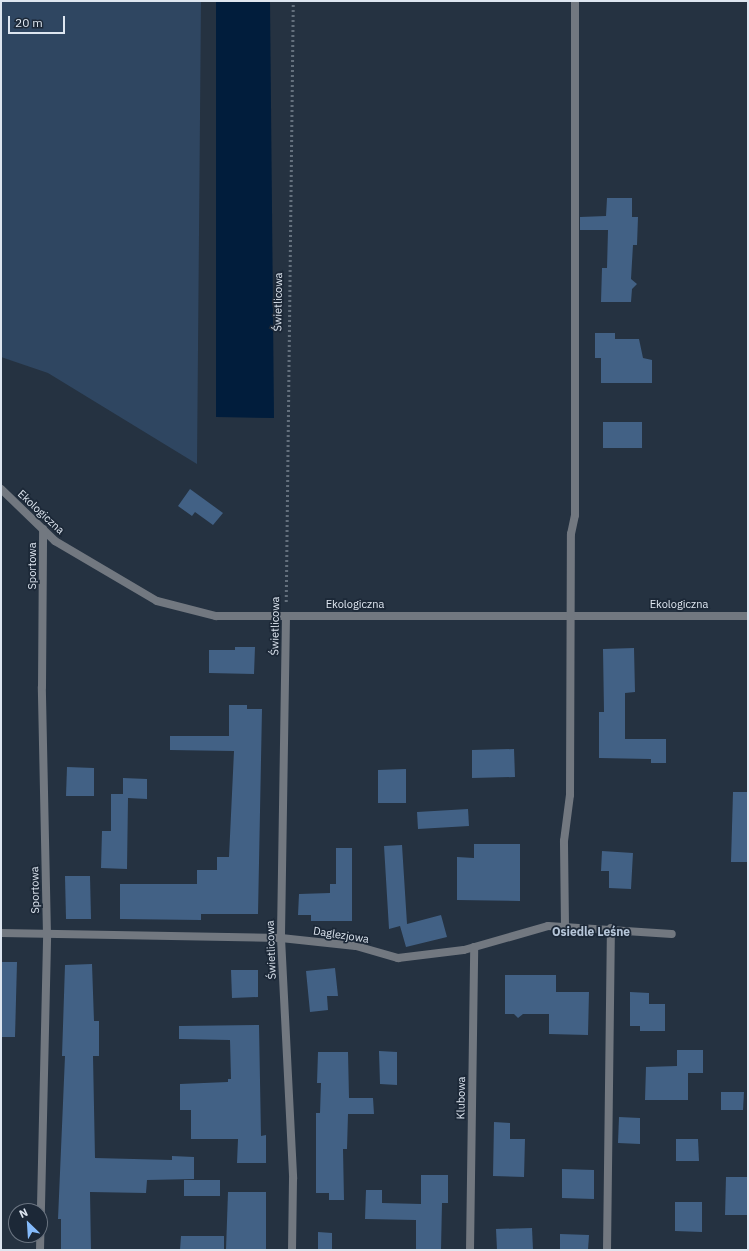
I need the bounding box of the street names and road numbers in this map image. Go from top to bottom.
street label: Świetlicowa [271,272,285,332]
street label: Ekologiczna [15,487,67,537]
street label: Sportowa [25,542,39,590]
street label: Świetlicowa [268,596,282,656]
street label: Ekologiczna [326,597,384,611]
street label: Ekologiczna [650,597,708,611]
street label: Sportowa [28,866,42,914]
street label: Świetlicowa [263,920,279,980]
street label: Daglezjowa [312,924,370,946]
street label: Klubowa [454,1076,468,1120]

